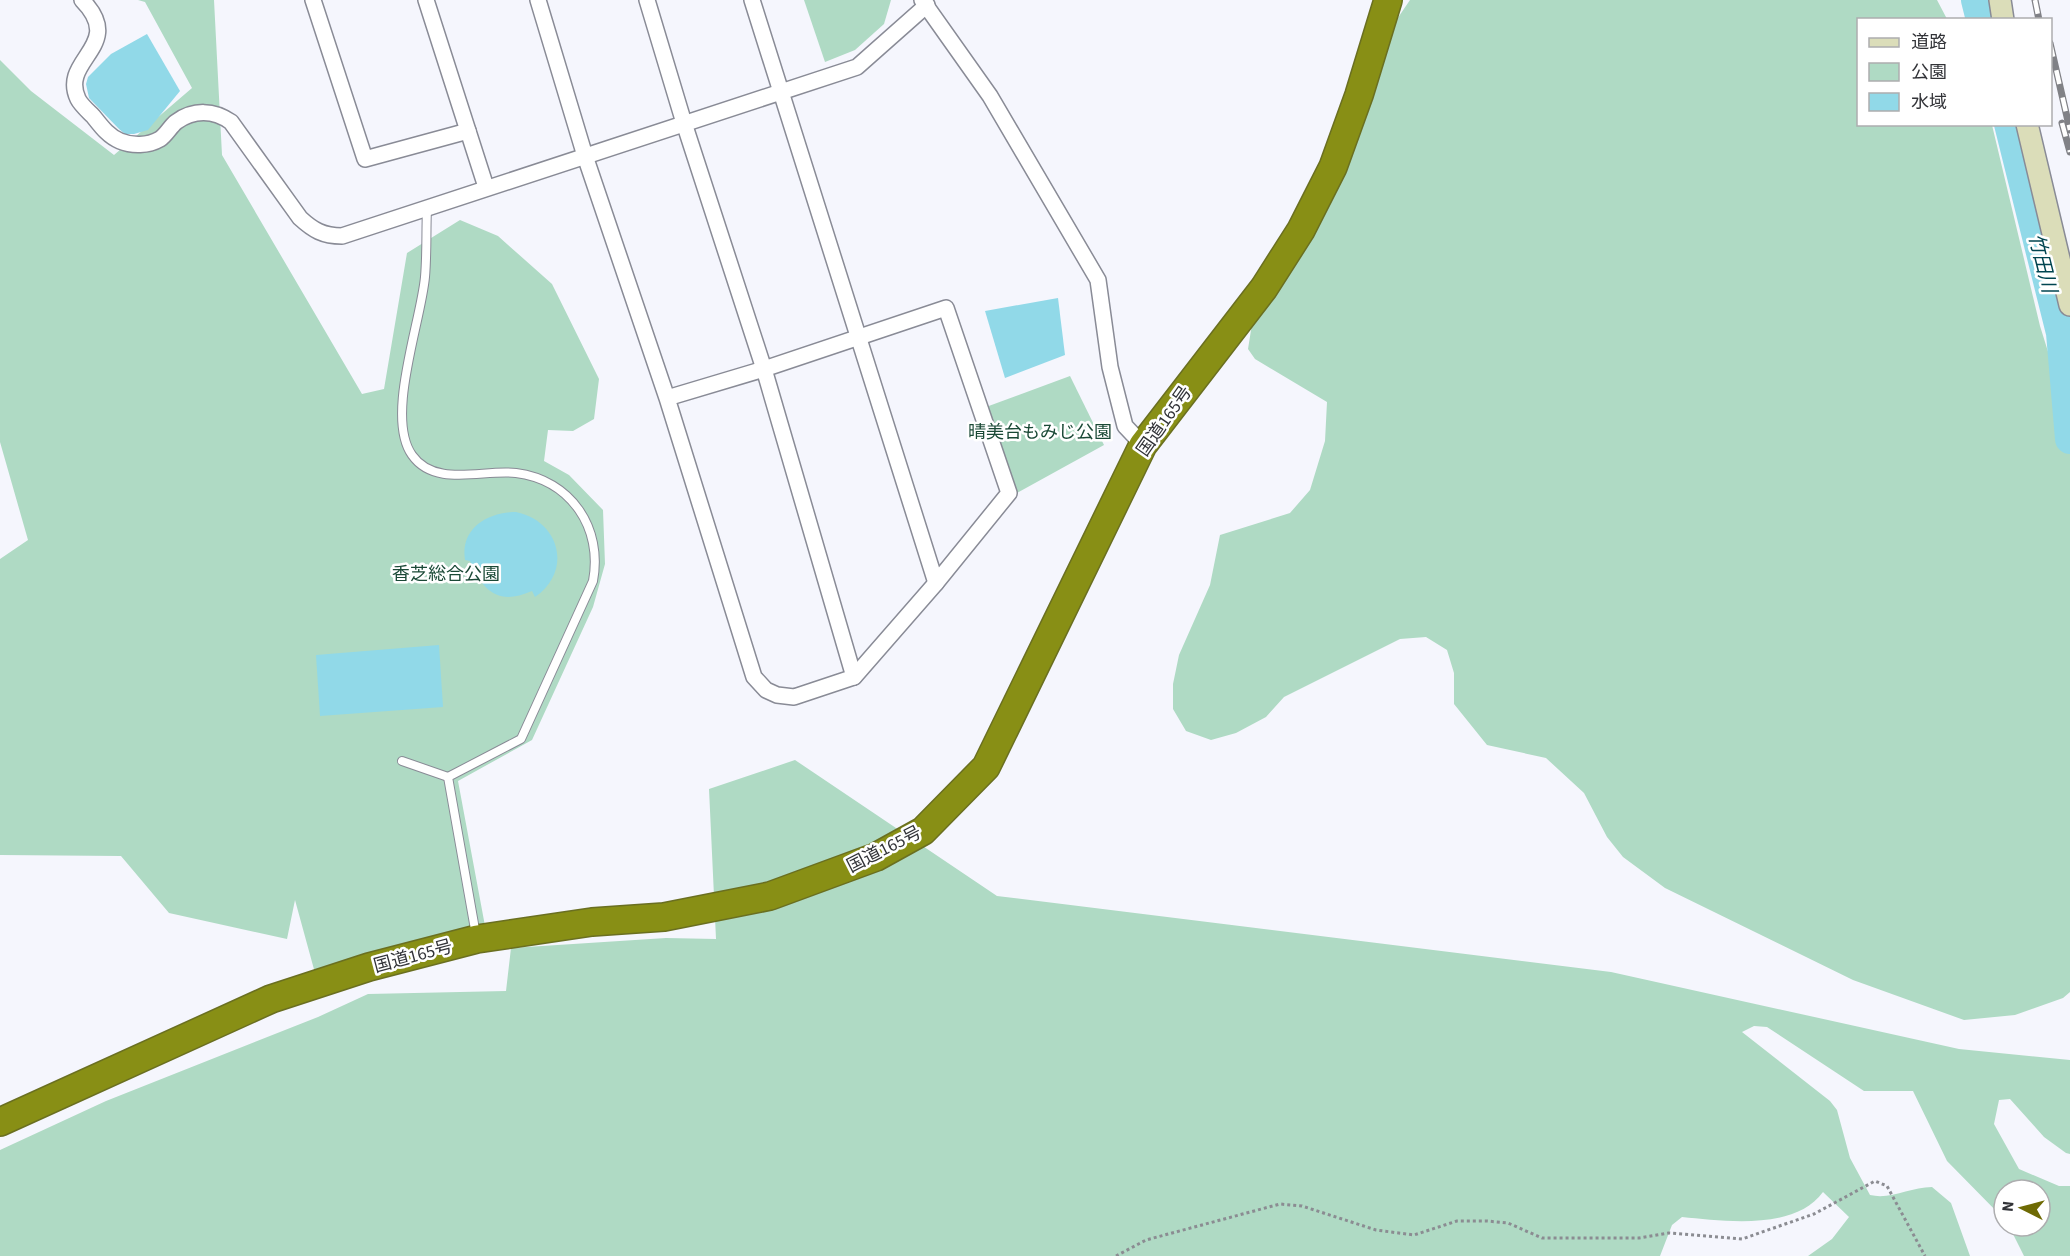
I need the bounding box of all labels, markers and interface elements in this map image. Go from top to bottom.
legend [1857,18,2052,126]
text: 道路 [1911,30,1947,55]
text: 公園 [1911,60,1947,85]
text: 水域 [1911,90,1947,115]
water label: 竹田川 [2021,231,2063,298]
street label: 国道165号 [1131,381,1198,462]
park label: 晴美台もみじ公園 [968,420,1112,445]
park label: 香芝総合公園 [392,562,500,587]
street label: 国道165号 [843,820,926,879]
street label: 国道165号 [371,934,455,979]
north arrow [1992,1178,2052,1238]
text: N [1997,1200,2020,1213]

